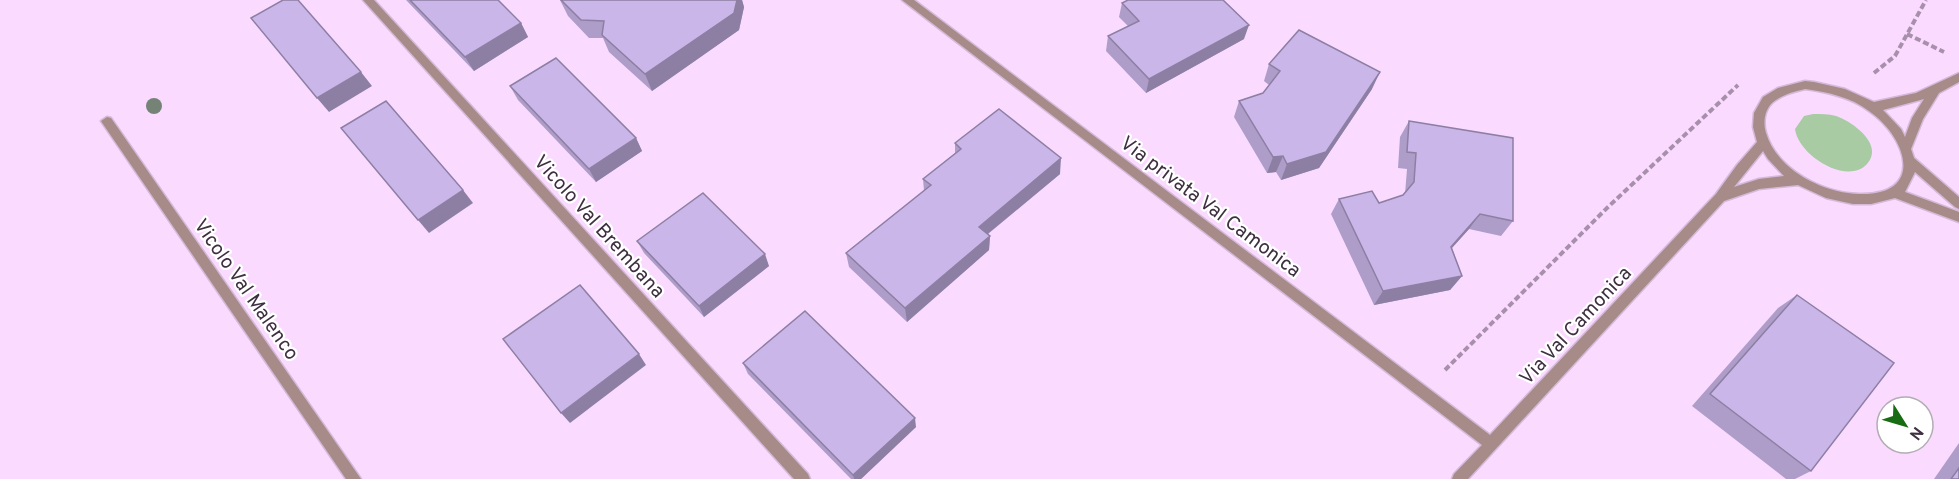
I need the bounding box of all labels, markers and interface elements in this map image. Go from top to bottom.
street label: Via privata Val Camonica [1114,131,1305,284]
street label: Vicolo Val Brembana [527,150,670,305]
street label: Vicolo Val Malenco [187,214,304,366]
street label: Via Val Camonica [1515,261,1638,391]
north arrow [1875,395,1935,455]
text: N [1904,422,1927,443]

